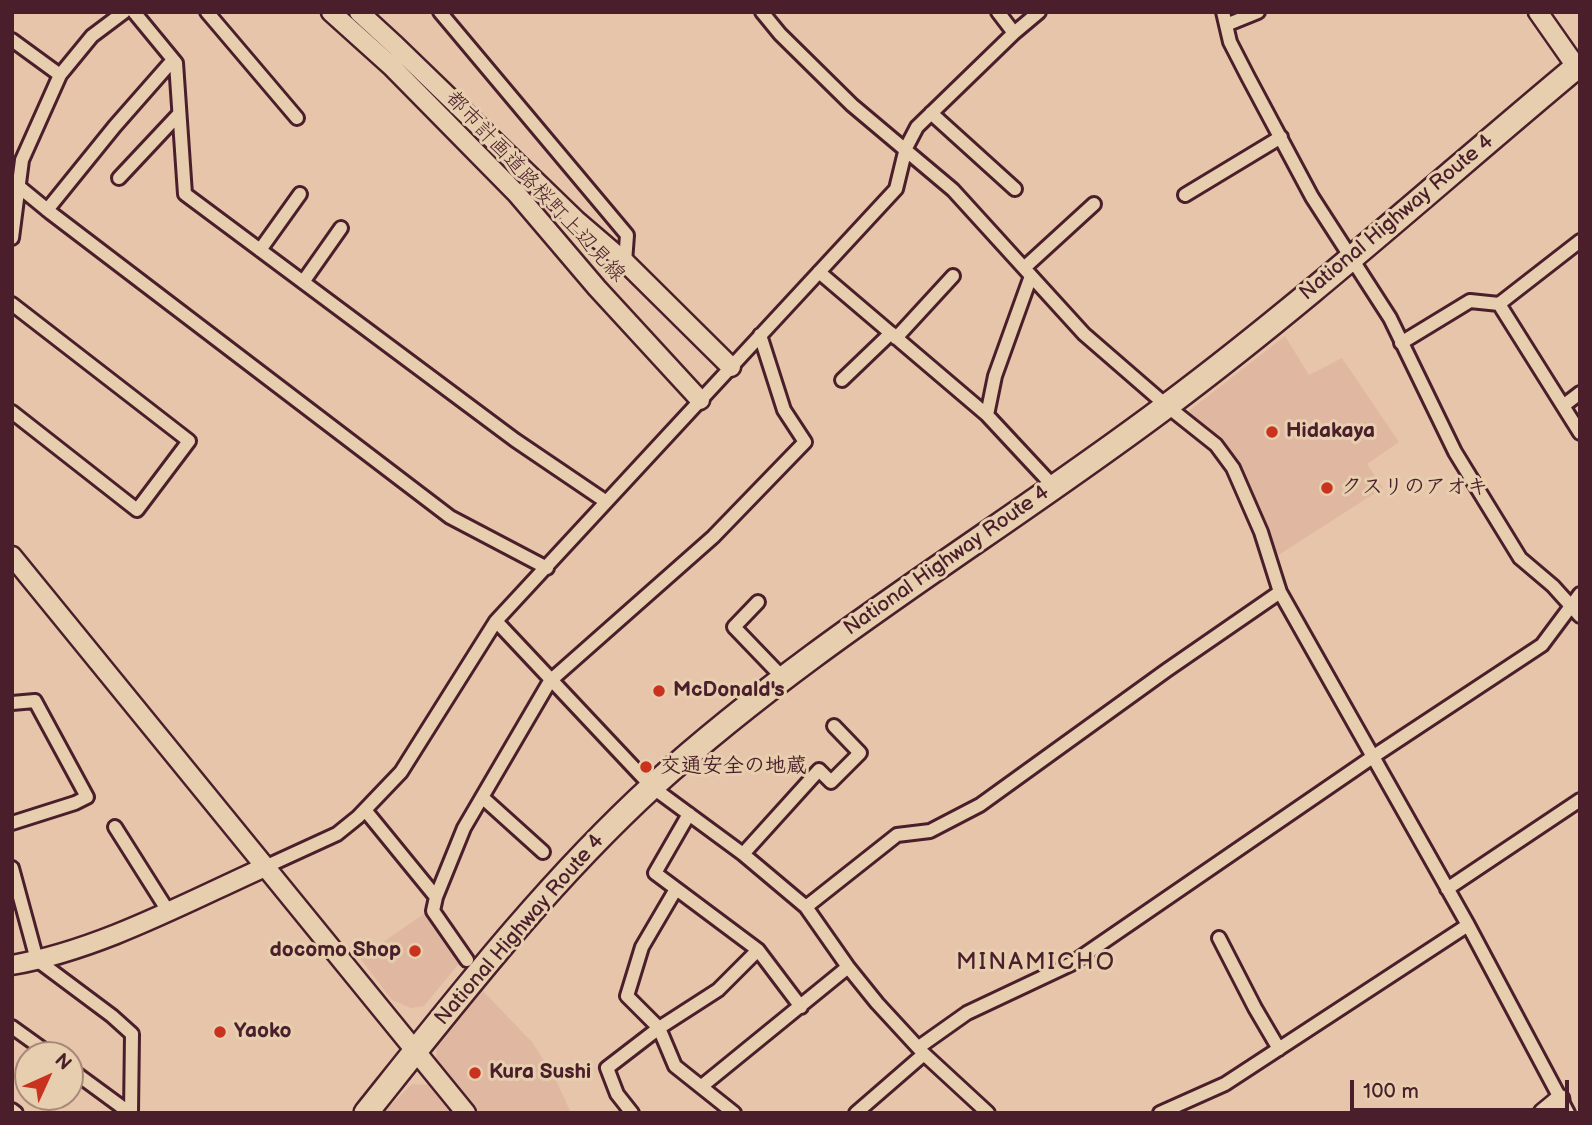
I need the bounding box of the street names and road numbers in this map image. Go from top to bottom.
street label: 都市計画道路桜町上辺見線 [440,86,630,288]
street label: National Highway Route 4 [1295,130,1499,306]
street label: National Highway Route 4 [839,480,1055,642]
street label: National Highway Route 4 [430,829,610,1031]

